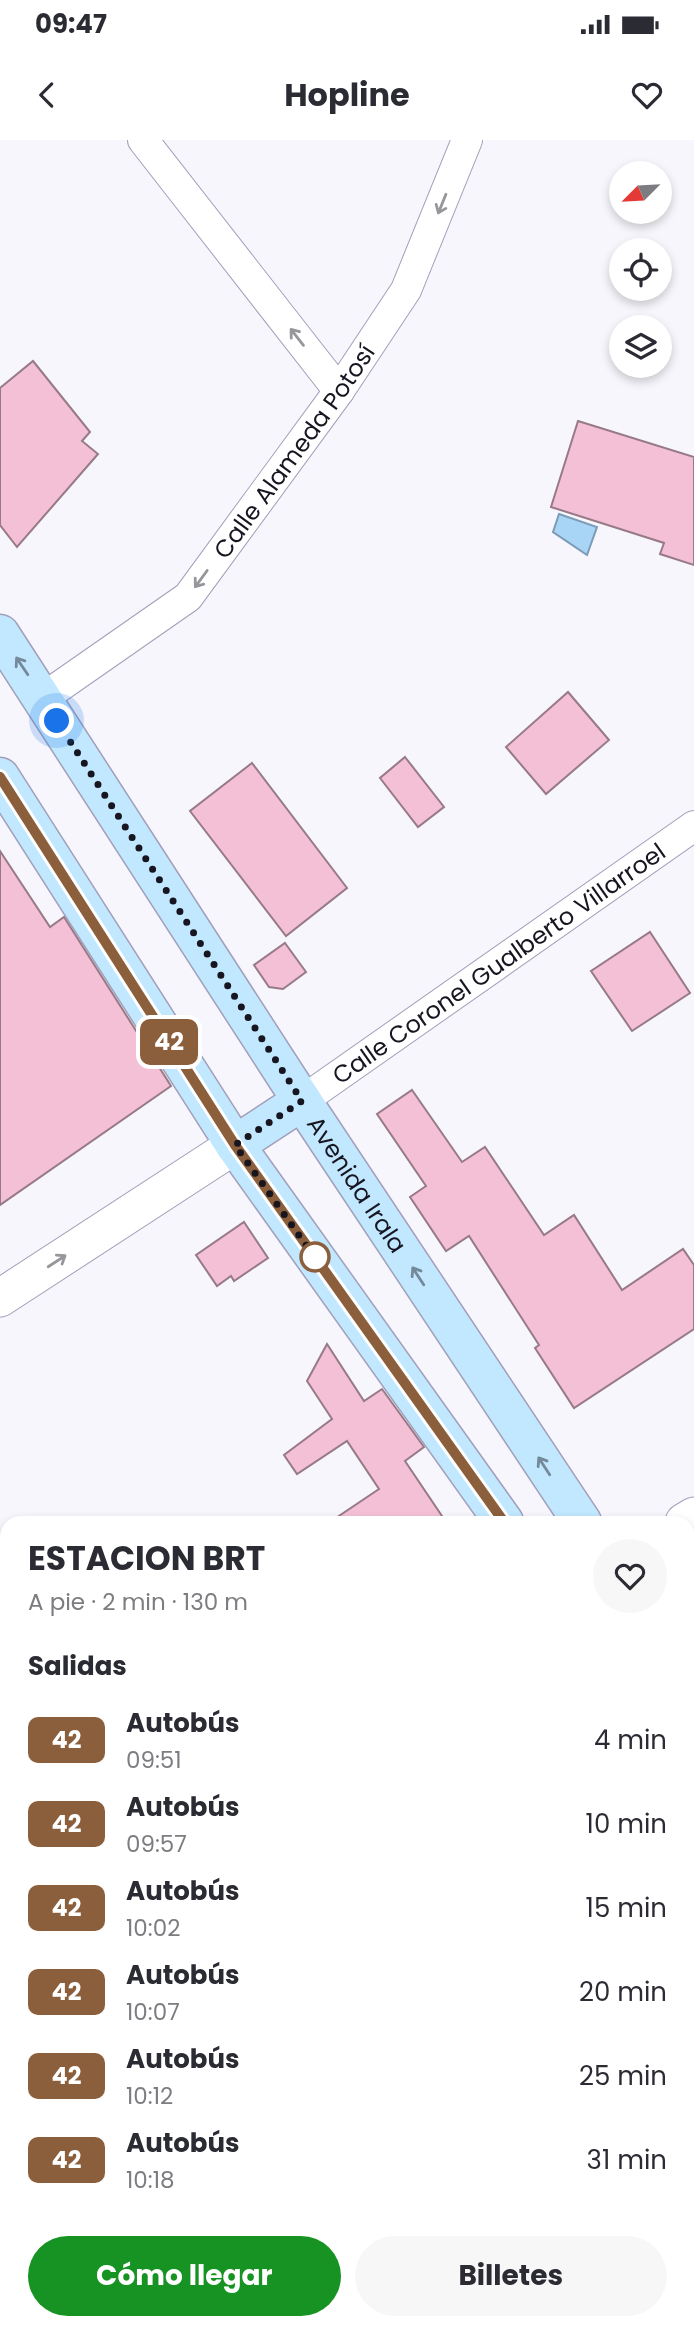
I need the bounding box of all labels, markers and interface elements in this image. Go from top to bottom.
text: 09:47 [35,6,107,42]
text: Hopline [284,72,410,117]
icon: back [28,76,66,114]
icon: heart [628,76,666,114]
north arrow [609,161,672,224]
map controls [609,161,672,378]
one-way arrow [434,192,447,214]
button: locate [609,238,672,301]
button: layers [609,315,672,378]
one-way arrow [289,329,304,347]
street label: Calle Alameda Potosí [205,337,382,565]
one-way arrow [193,569,208,588]
one-way arrow [14,657,29,676]
your location [39,703,74,738]
street label: Calle Coronel Gualberto Villarroel [325,835,672,1091]
line badge: 42 [138,1019,200,1065]
text: 42 [154,1025,184,1058]
street label: Avenida Irala [300,1109,415,1259]
unlabelled marker [300,1242,330,1272]
one-way arrow [47,1253,66,1268]
one-way arrow [411,1267,426,1286]
one-way arrow [537,1456,551,1476]
text: ESTACION BRT [28,1535,265,1582]
button: heart [593,1539,667,1613]
text: A pie · 2 min · 130 m [28,1586,248,1618]
text: Salidas [28,1648,127,1684]
text: Autobús [126,1705,240,1741]
text: 4 min [594,1722,667,1758]
text: 42 [52,1723,81,1756]
text: 09:51 [126,1744,182,1776]
text: Autobús [126,1789,240,1825]
text: 10 min [586,1806,667,1842]
text: 42 [52,1807,81,1840]
text: 09:57 [126,1828,187,1860]
text: Autobús [126,1873,240,1909]
text: 15 min [586,1890,667,1926]
text: 42 [52,1891,81,1924]
text: 10:02 [126,1912,180,1944]
text: Autobús [126,1957,240,1993]
text: 20 min [579,1974,667,2010]
text: 42 [52,1975,81,2008]
text: 10:07 [126,1996,180,2028]
text: Autobús [126,2041,240,2077]
text: 25 min [579,2058,667,2094]
text: 42 [52,2059,81,2092]
text: 10:12 [126,2080,173,2112]
text: Autobús [126,2125,240,2161]
text: 31 min [587,2142,667,2178]
text: 42 [52,2143,81,2176]
text: 10:18 [126,2164,175,2196]
button: Cómo llegar [28,2236,341,2316]
button: Billetes [355,2236,667,2316]

